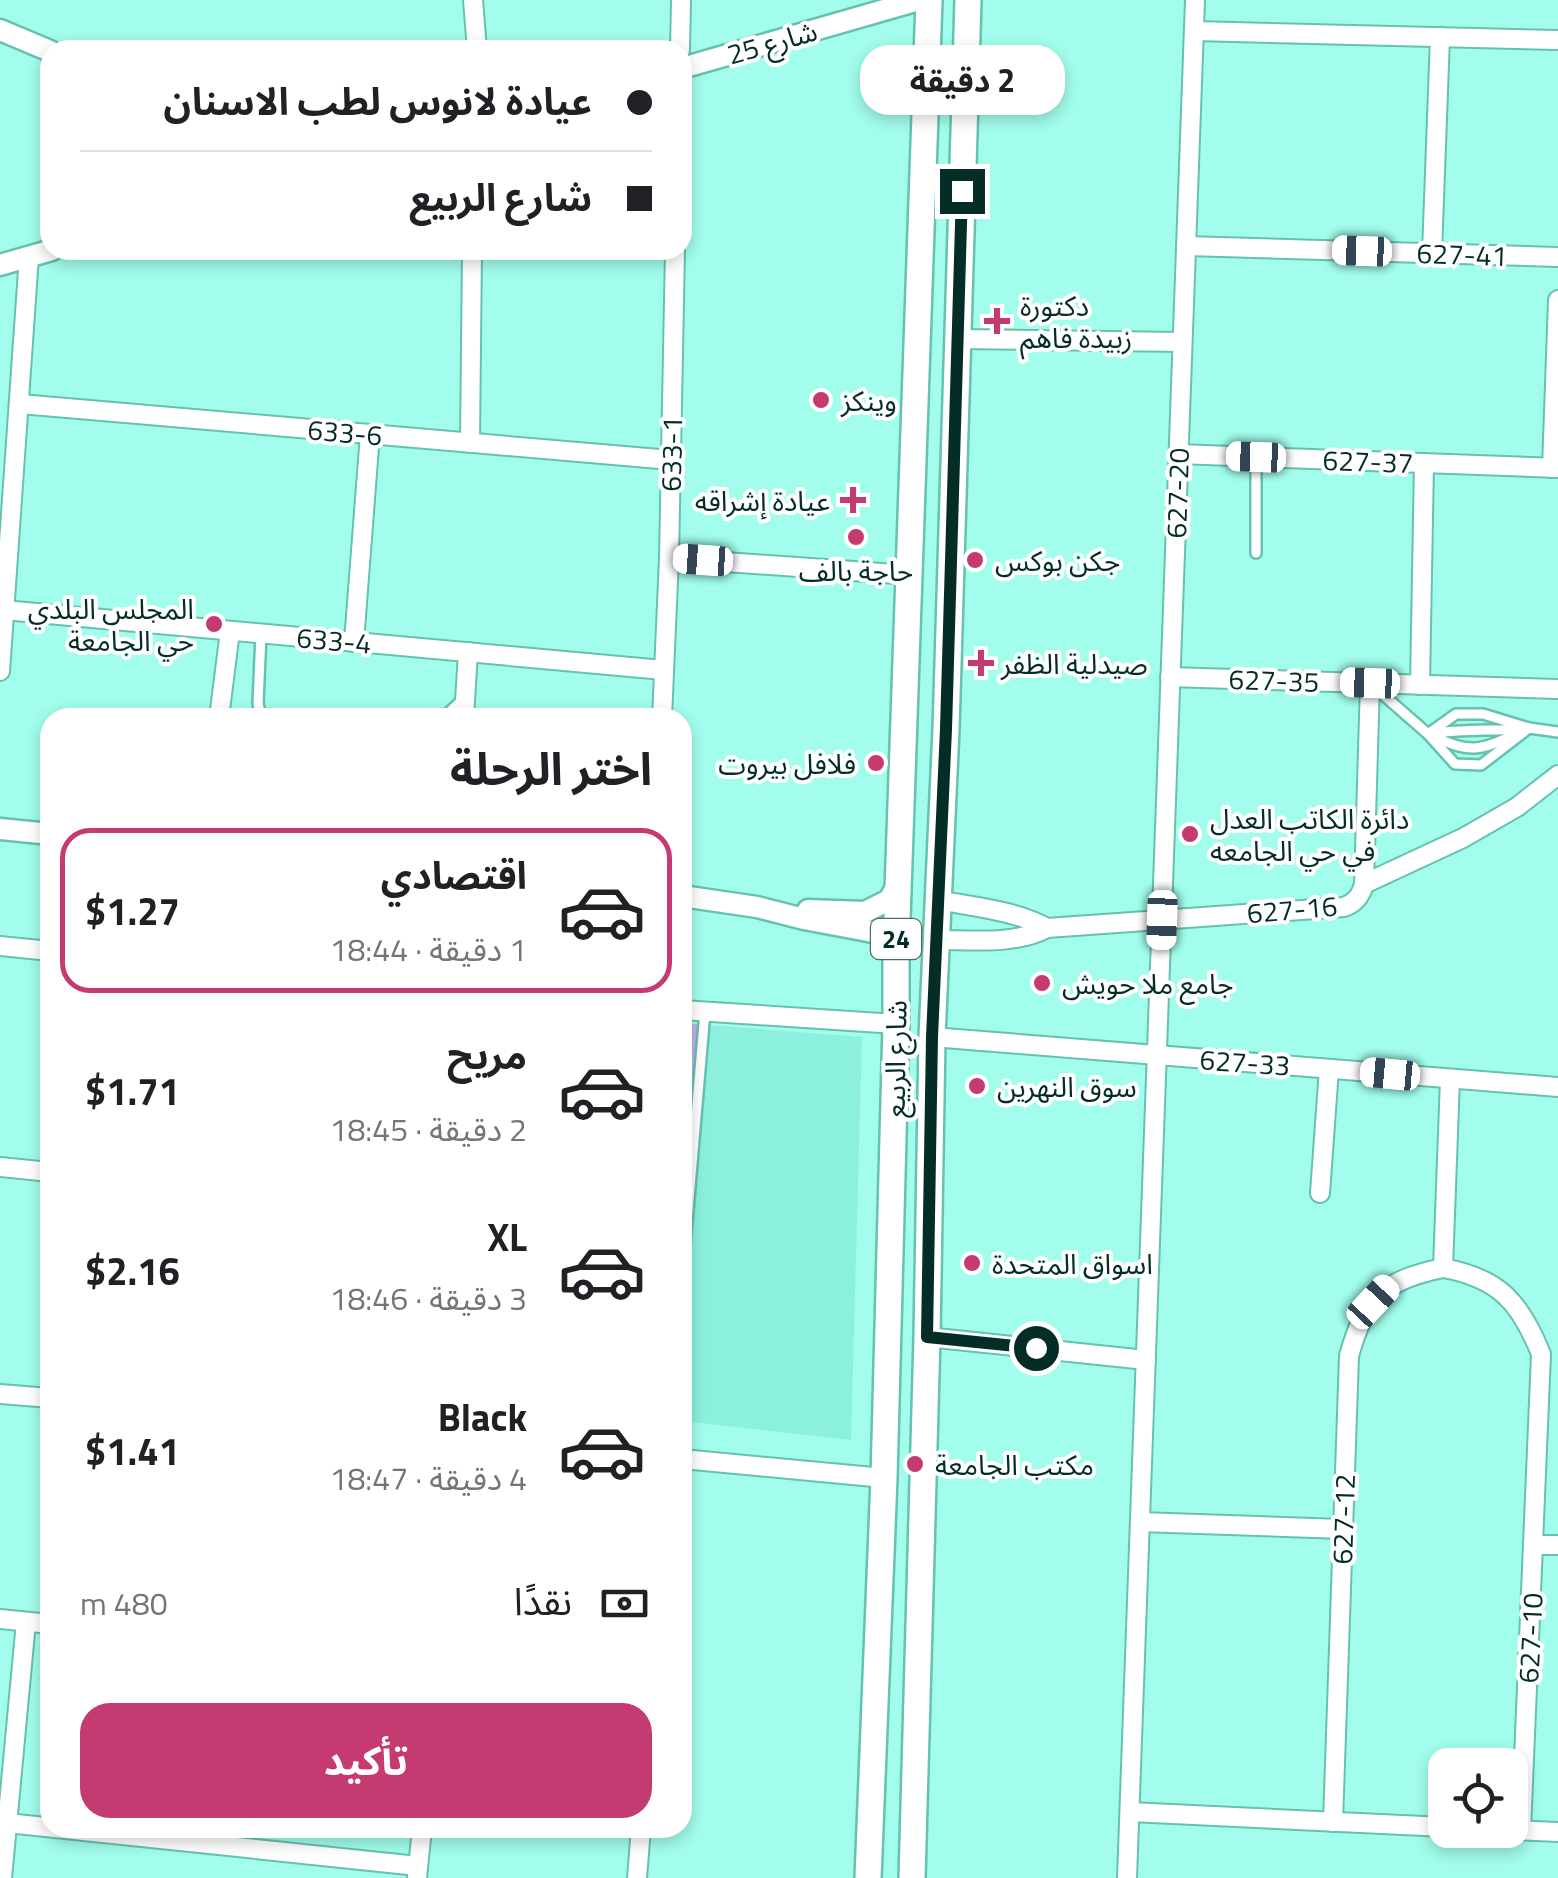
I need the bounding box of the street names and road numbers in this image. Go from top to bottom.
street label: شارع 25 [722,9,822,75]
street label: 627-41 [1416,231,1508,277]
street label: 633-6 [306,407,384,457]
street label: 633-1 [649,416,693,492]
street label: 627-37 [1322,438,1414,484]
street label: 627-20 [1154,447,1200,539]
street label: 633-4 [295,615,373,665]
street label: 627-35 [1228,657,1320,703]
street label: 627-16 [1245,884,1339,934]
road number: 24 [871,919,921,959]
street label: شارع الربيع [872,1000,918,1118]
street label: 627-33 [1198,1037,1292,1087]
street label: 627-12 [1320,1473,1366,1565]
street label: 627-10 [1506,1592,1554,1684]

